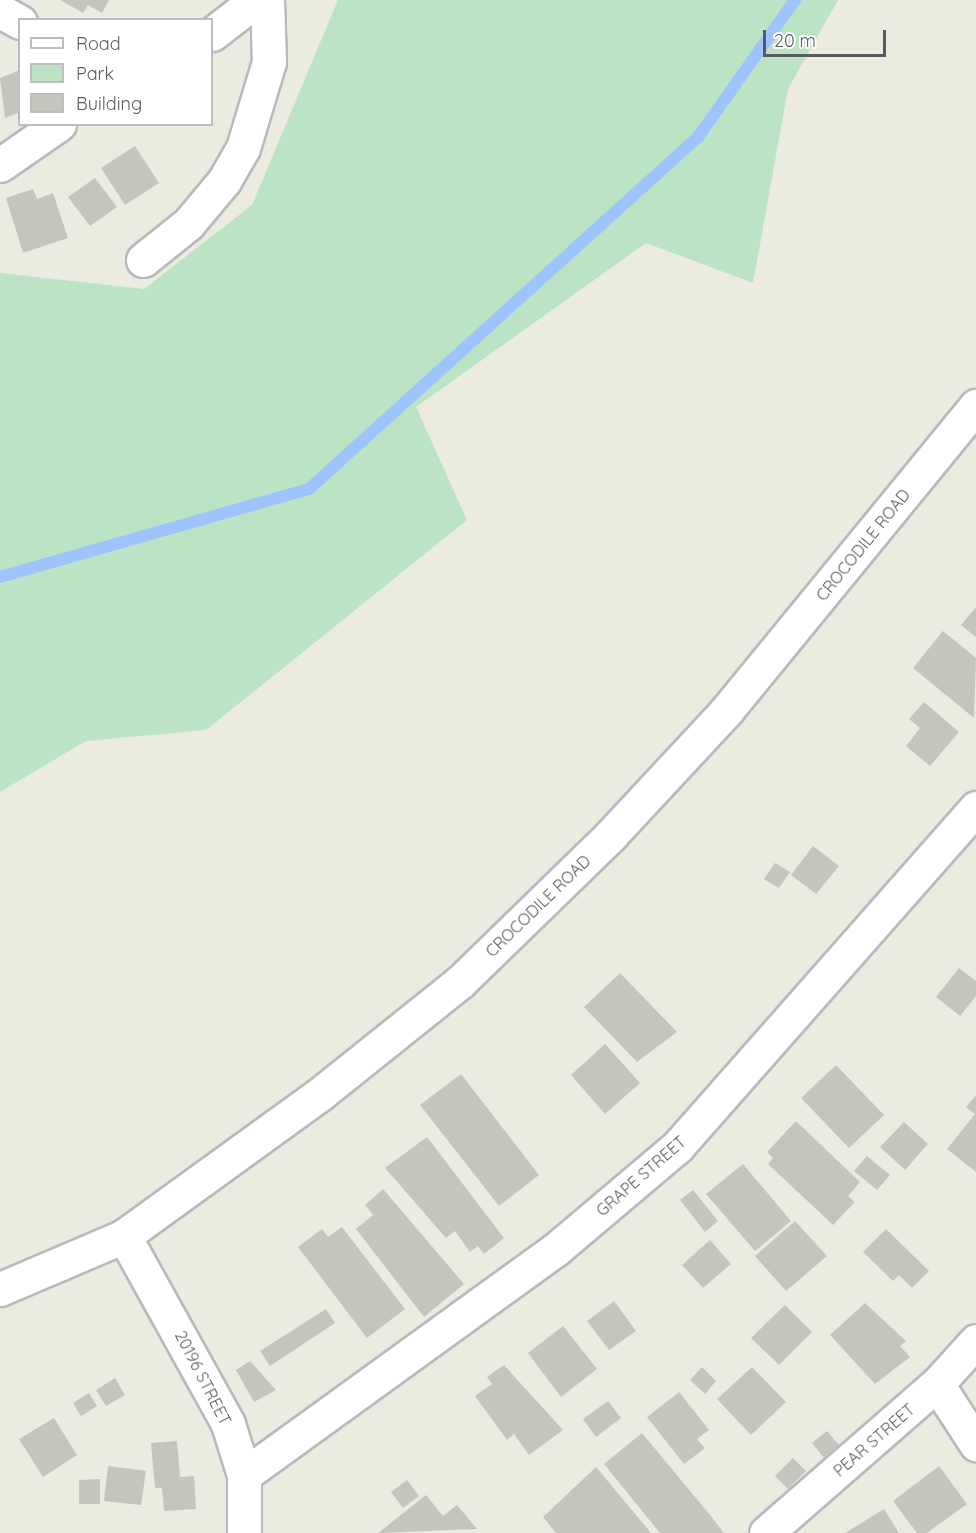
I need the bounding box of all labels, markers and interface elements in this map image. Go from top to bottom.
legend [18,18,213,126]
scale bar [766,18,889,56]
text: 20 m [774,29,816,52]
text: Road [76,32,121,55]
text: Park [76,62,114,85]
text: Building [76,92,142,115]
street label: CROCODILE ROAD [812,485,914,605]
street label: CROCODILE ROAD [482,851,594,961]
street label: GRAPE STREET [592,1132,690,1220]
street label: 20196 STREET [171,1328,235,1428]
street label: PEAR STREET [829,1400,919,1480]

